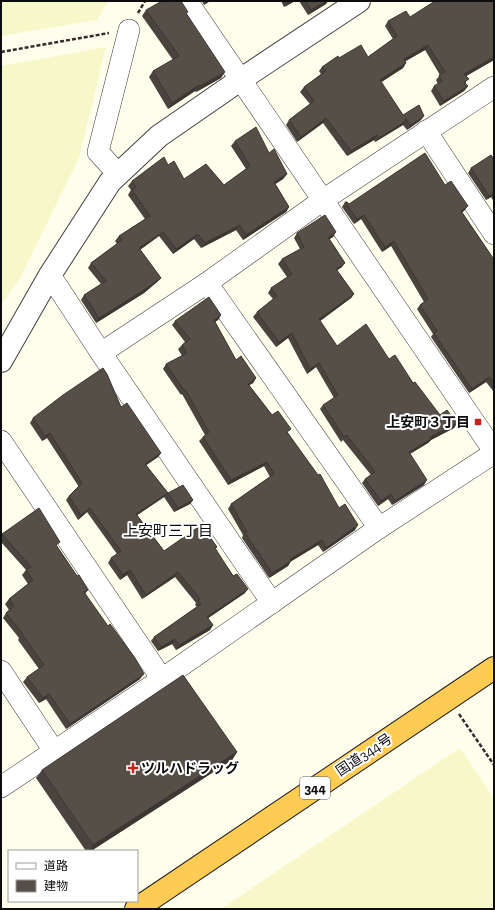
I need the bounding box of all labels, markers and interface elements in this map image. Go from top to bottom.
place label: 上安町３丁目 [386,414,470,431]
marker: 上安町３丁目 [473,417,483,427]
district label: 上安町三丁目 [123,522,213,540]
street label: 国道344号 [333,730,395,780]
place label: ツルハドラッグ [141,760,239,777]
marker: ツルハドラッグ [128,763,138,773]
road number: 344 [300,777,330,799]
legend [8,850,138,902]
text: 道路 [44,859,68,873]
text: 建物 [44,879,68,893]

